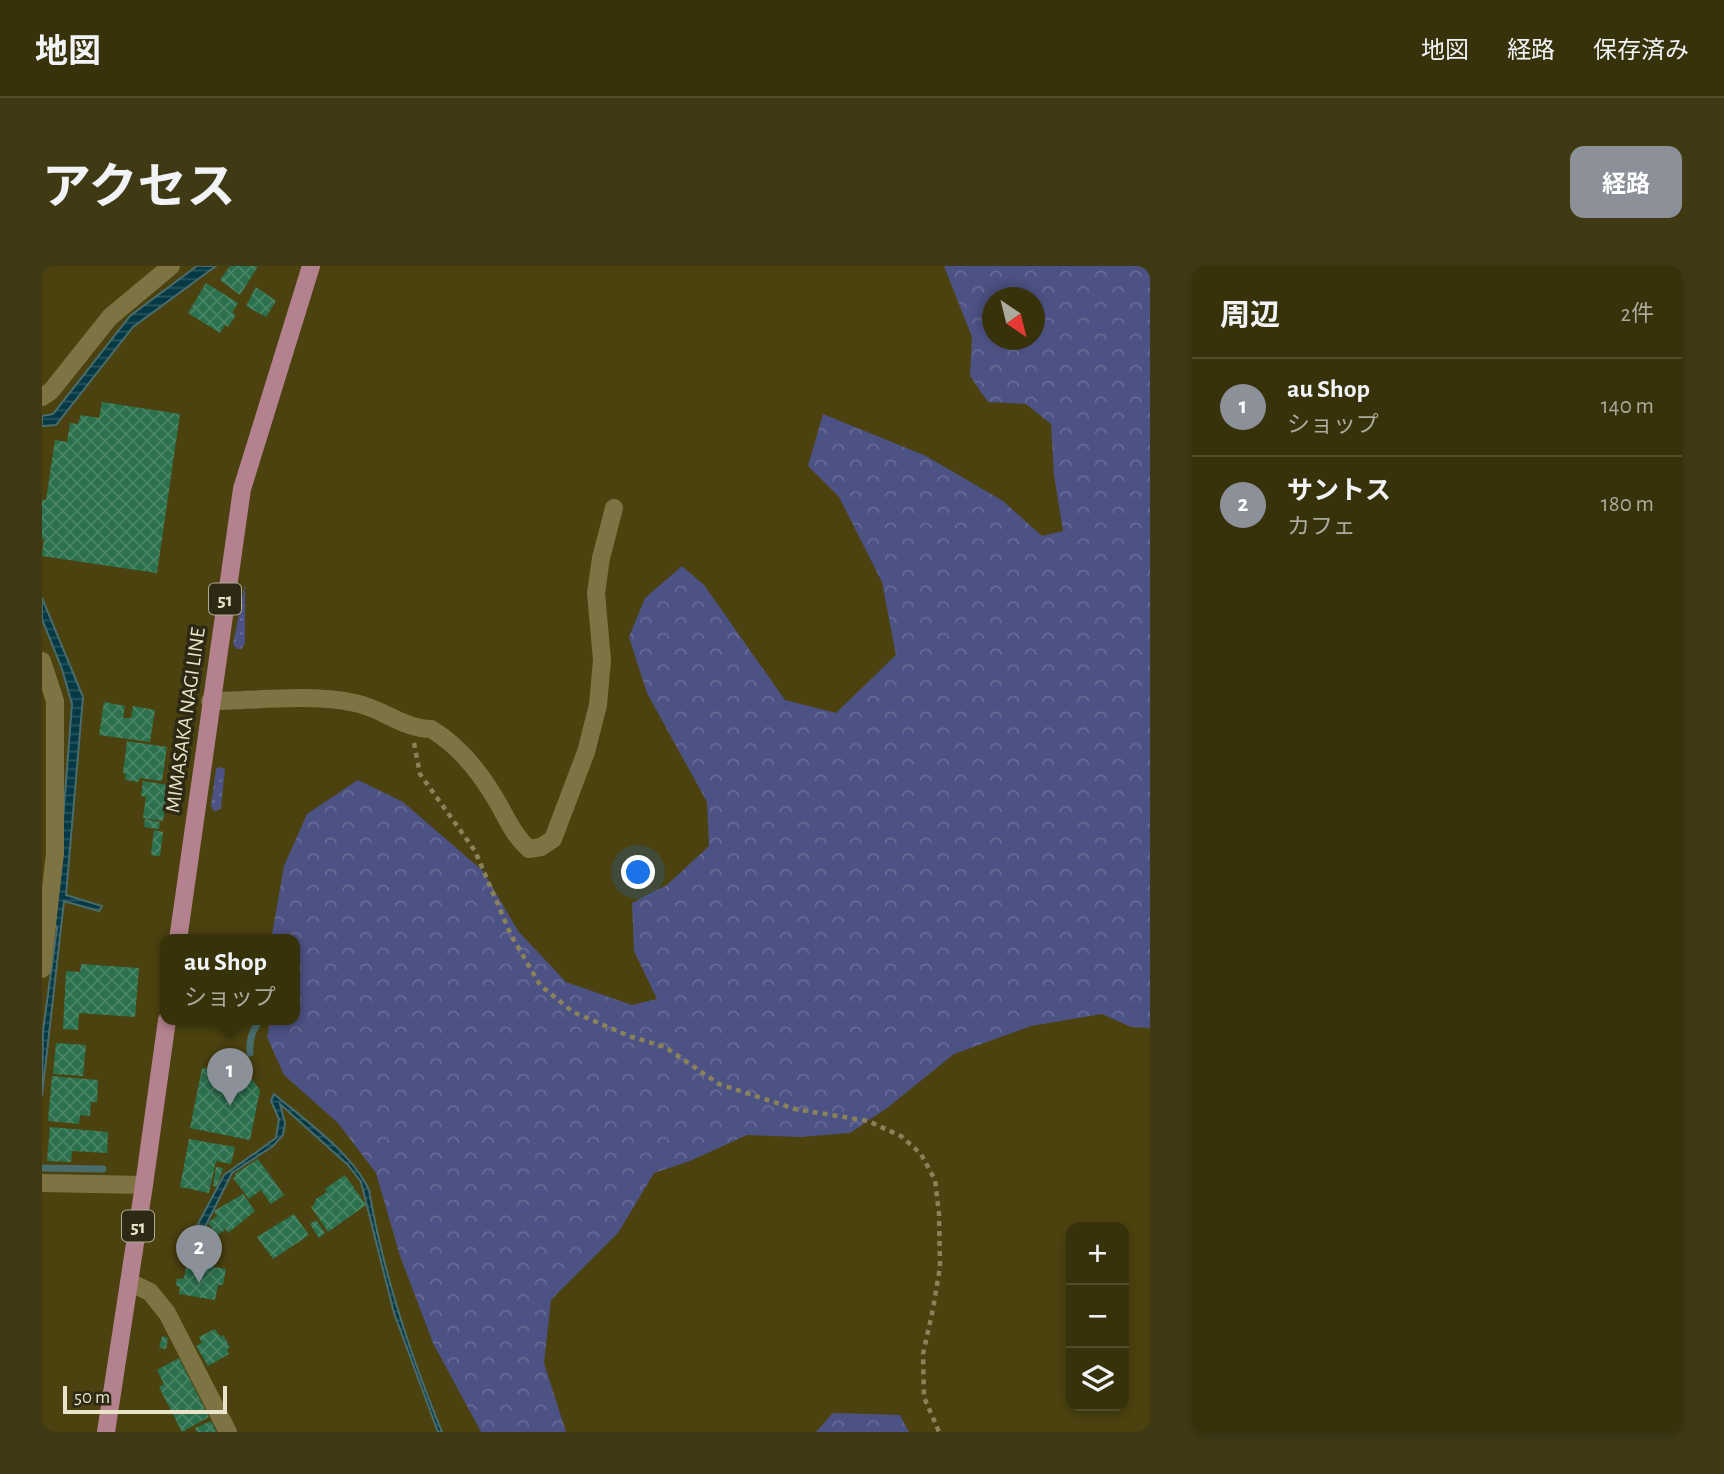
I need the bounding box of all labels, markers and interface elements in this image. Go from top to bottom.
text: 地図 [35,36,101,69]
text: 地図 [1421,39,1469,63]
text: 経路 [1507,39,1555,63]
text: 保存済み [1593,39,1689,63]
button: 経路 [1570,146,1682,218]
text: アクセス [42,164,236,213]
north arrow [982,287,1045,350]
text: 周辺 [1220,301,1280,331]
text: 2件 [1621,303,1654,326]
text: au Shop [1287,376,1370,402]
text: 1 [1239,395,1247,418]
text: 140 m [1601,395,1654,418]
text: ショップ [1287,414,1379,437]
text: サントス [1287,478,1391,504]
text: 2 [1238,493,1248,516]
text: 180 m [1601,493,1654,516]
text: カフェ [1287,516,1356,539]
road number: 51 [209,584,241,614]
street label: MIMASAKA NAGI LINE [162,626,209,814]
your location [621,855,655,889]
popup [160,934,300,1025]
text: au Shop [184,949,267,975]
text: ショップ [184,987,276,1010]
pin: 1 [207,1048,253,1106]
road number: 51 [122,1210,154,1242]
map controls [1066,1222,1129,1411]
button: + [1066,1222,1129,1285]
pin: 2 [176,1225,222,1283]
button: − [1066,1285,1129,1348]
button: layers [1066,1348,1129,1411]
scale bar [63,1383,228,1415]
text: 50 m [74,1388,110,1407]

